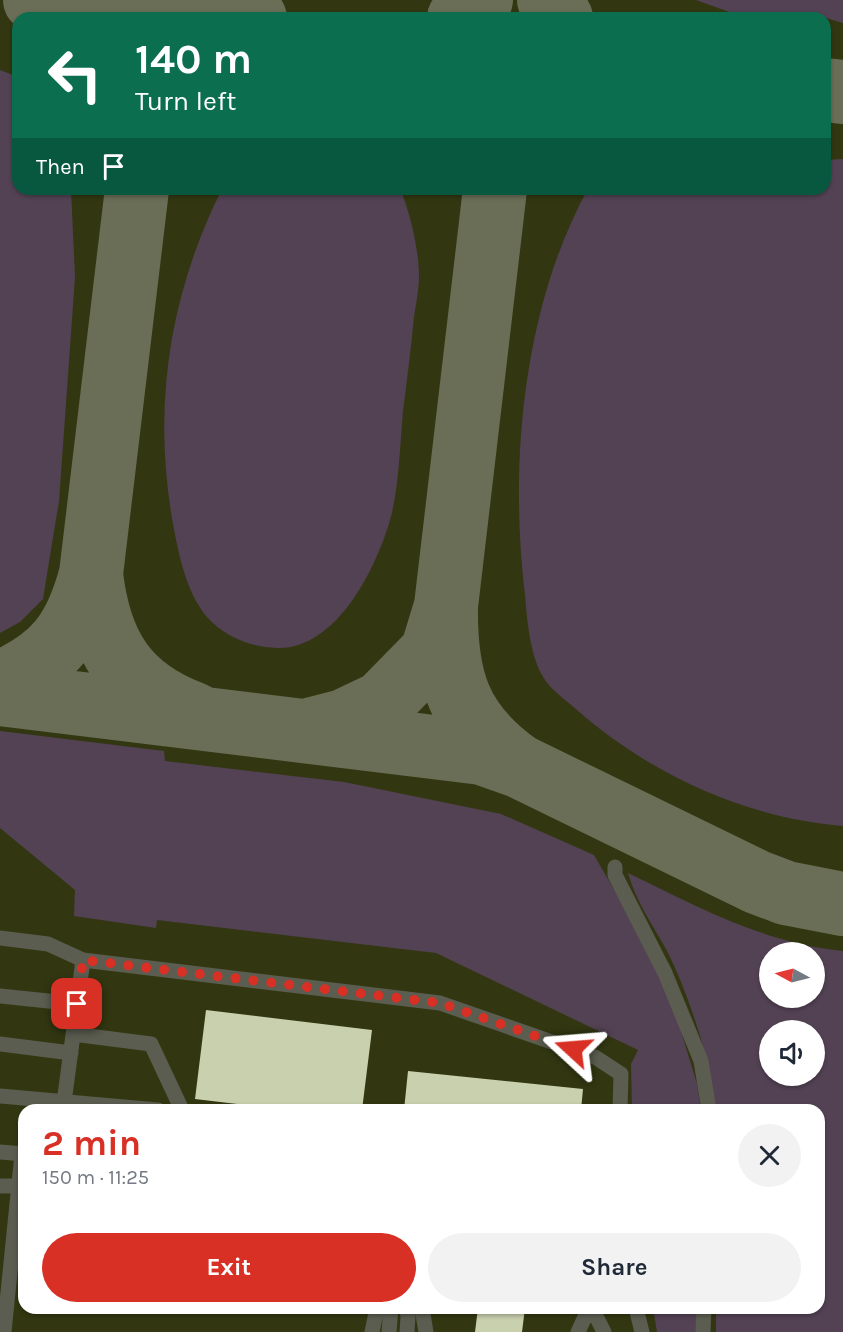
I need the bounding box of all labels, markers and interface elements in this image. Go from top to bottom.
text: 140 m [135,34,252,84]
icon: left [36,36,114,114]
text: Turn left [135,85,236,117]
icon: arrive [97,150,130,183]
text: Then [36,154,85,180]
north arrow [759,942,825,1008]
map controls [759,942,825,1086]
pin [51,978,102,1029]
icon: arrive [60,987,93,1020]
position arrow [541,1017,605,1081]
button: sound [759,1020,825,1086]
text: 2 min [42,1122,141,1164]
button: close [738,1124,801,1187]
text: 150 m · 11:25 [42,1166,149,1189]
button: Exit [42,1233,416,1302]
button: Share [428,1233,801,1302]

